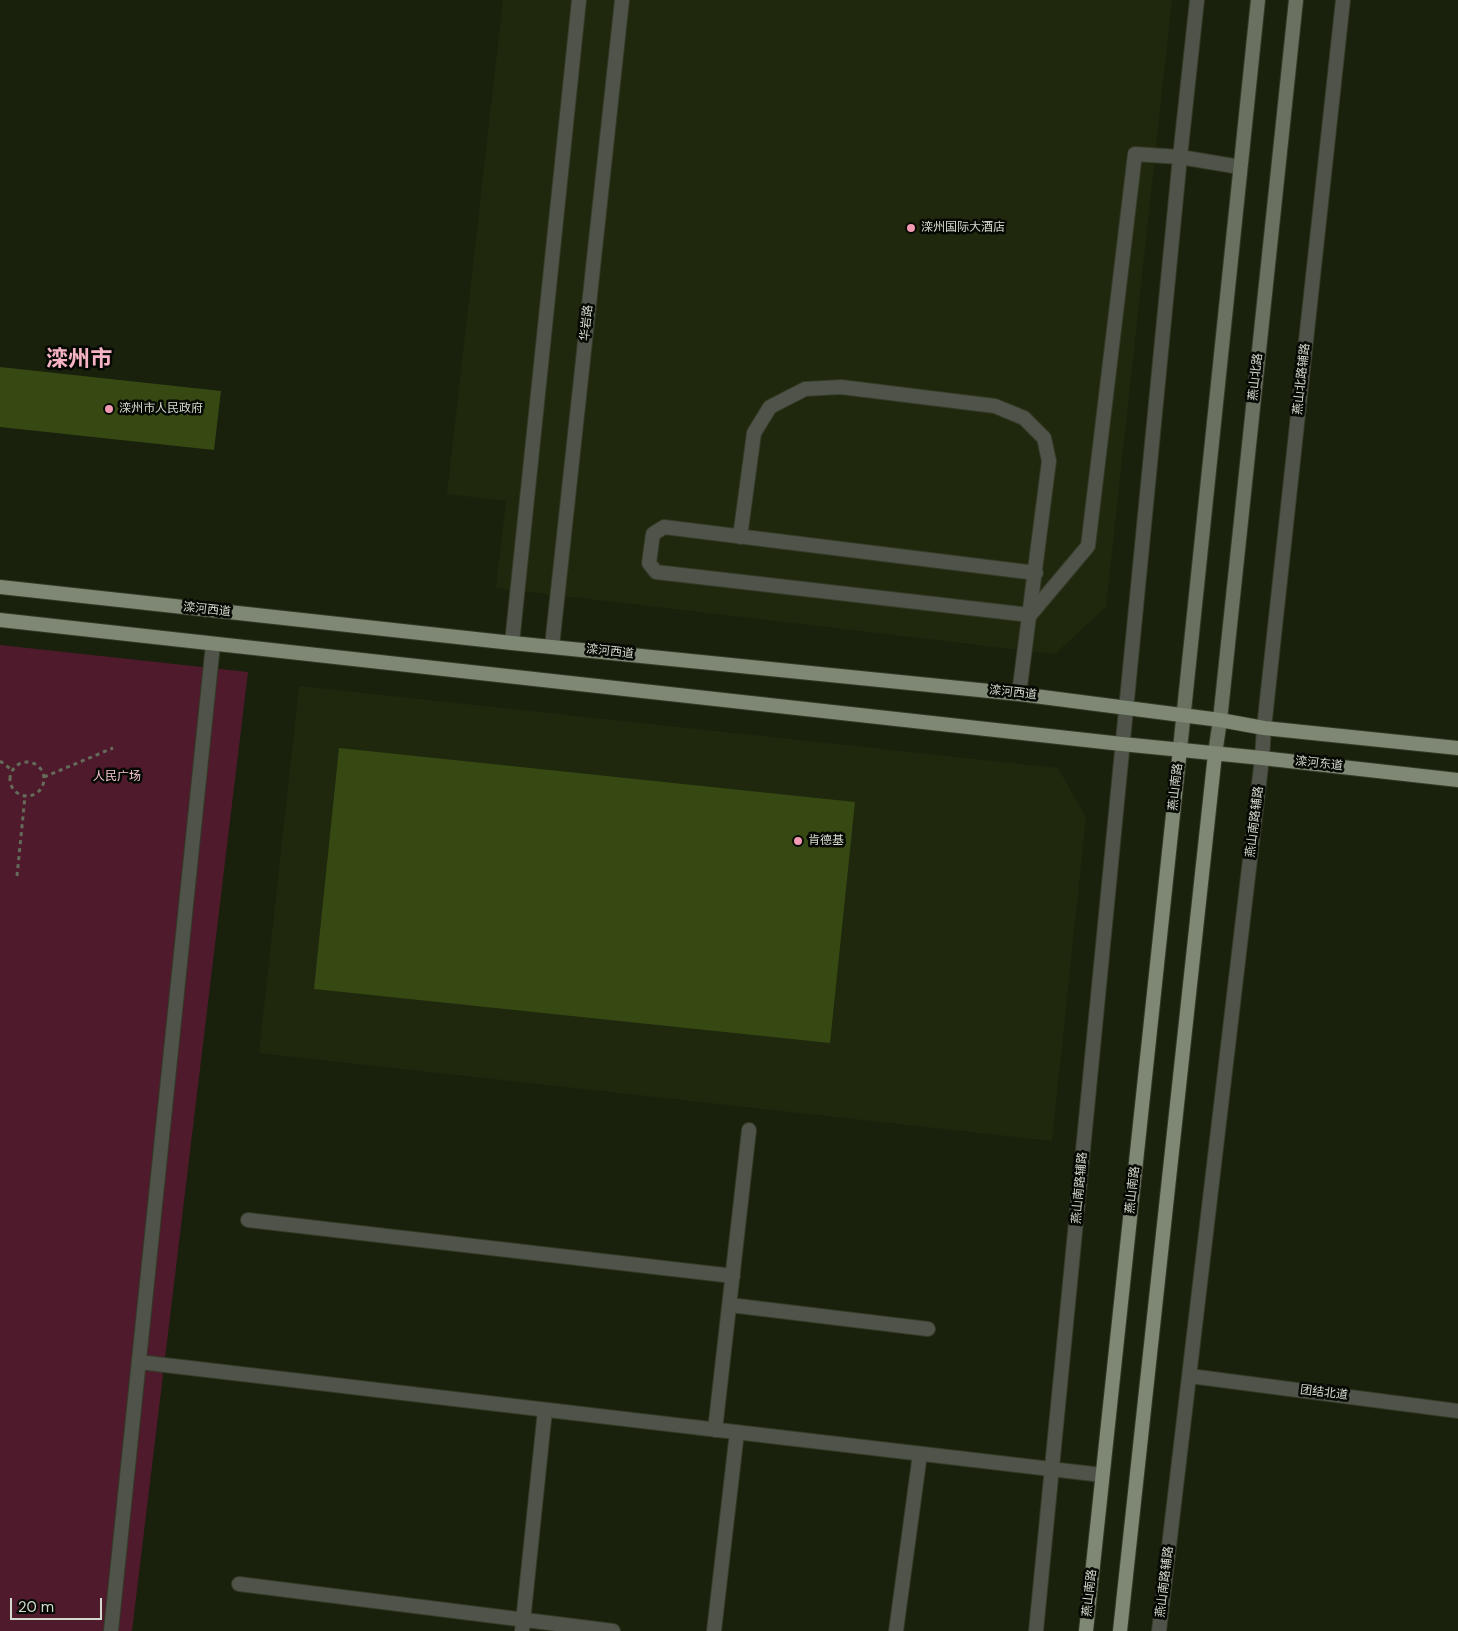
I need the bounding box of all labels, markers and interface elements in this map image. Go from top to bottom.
place label: 滦州国际大酒店 [921,221,1005,235]
marker: 滦州国际大酒店 [905,222,917,234]
street label: 华岩路 [578,304,596,342]
street label: 燕山北路辅路 [1291,342,1313,416]
district label: 滦州市 [46,347,112,373]
street label: 燕山北路 [1246,352,1266,402]
place label: 滦州市人民政府 [119,402,203,416]
marker: 滦州市人民政府 [103,403,115,415]
street label: 滦河西道 [182,600,232,620]
street label: 滦河西道 [585,642,635,662]
street label: 滦河西道 [988,683,1038,703]
street label: 滦河东道 [1294,754,1344,774]
street label: 燕山南路 [1166,762,1186,812]
park label: 人民广场 [93,770,141,784]
street label: 燕山南路辅路 [1243,785,1267,859]
place label: 肯德基 [808,834,844,848]
marker: 肯德基 [792,835,804,847]
street label: 燕山南路辅路 [1070,1152,1090,1224]
street label: 燕山南路 [1123,1165,1143,1215]
street label: 团结北道 [1299,1383,1349,1403]
street label: 燕山南路辅路 [1153,1545,1177,1619]
street label: 燕山南路 [1080,1568,1100,1618]
scale bar [12,1588,105,1620]
text: 20 m [18,1597,54,1617]

